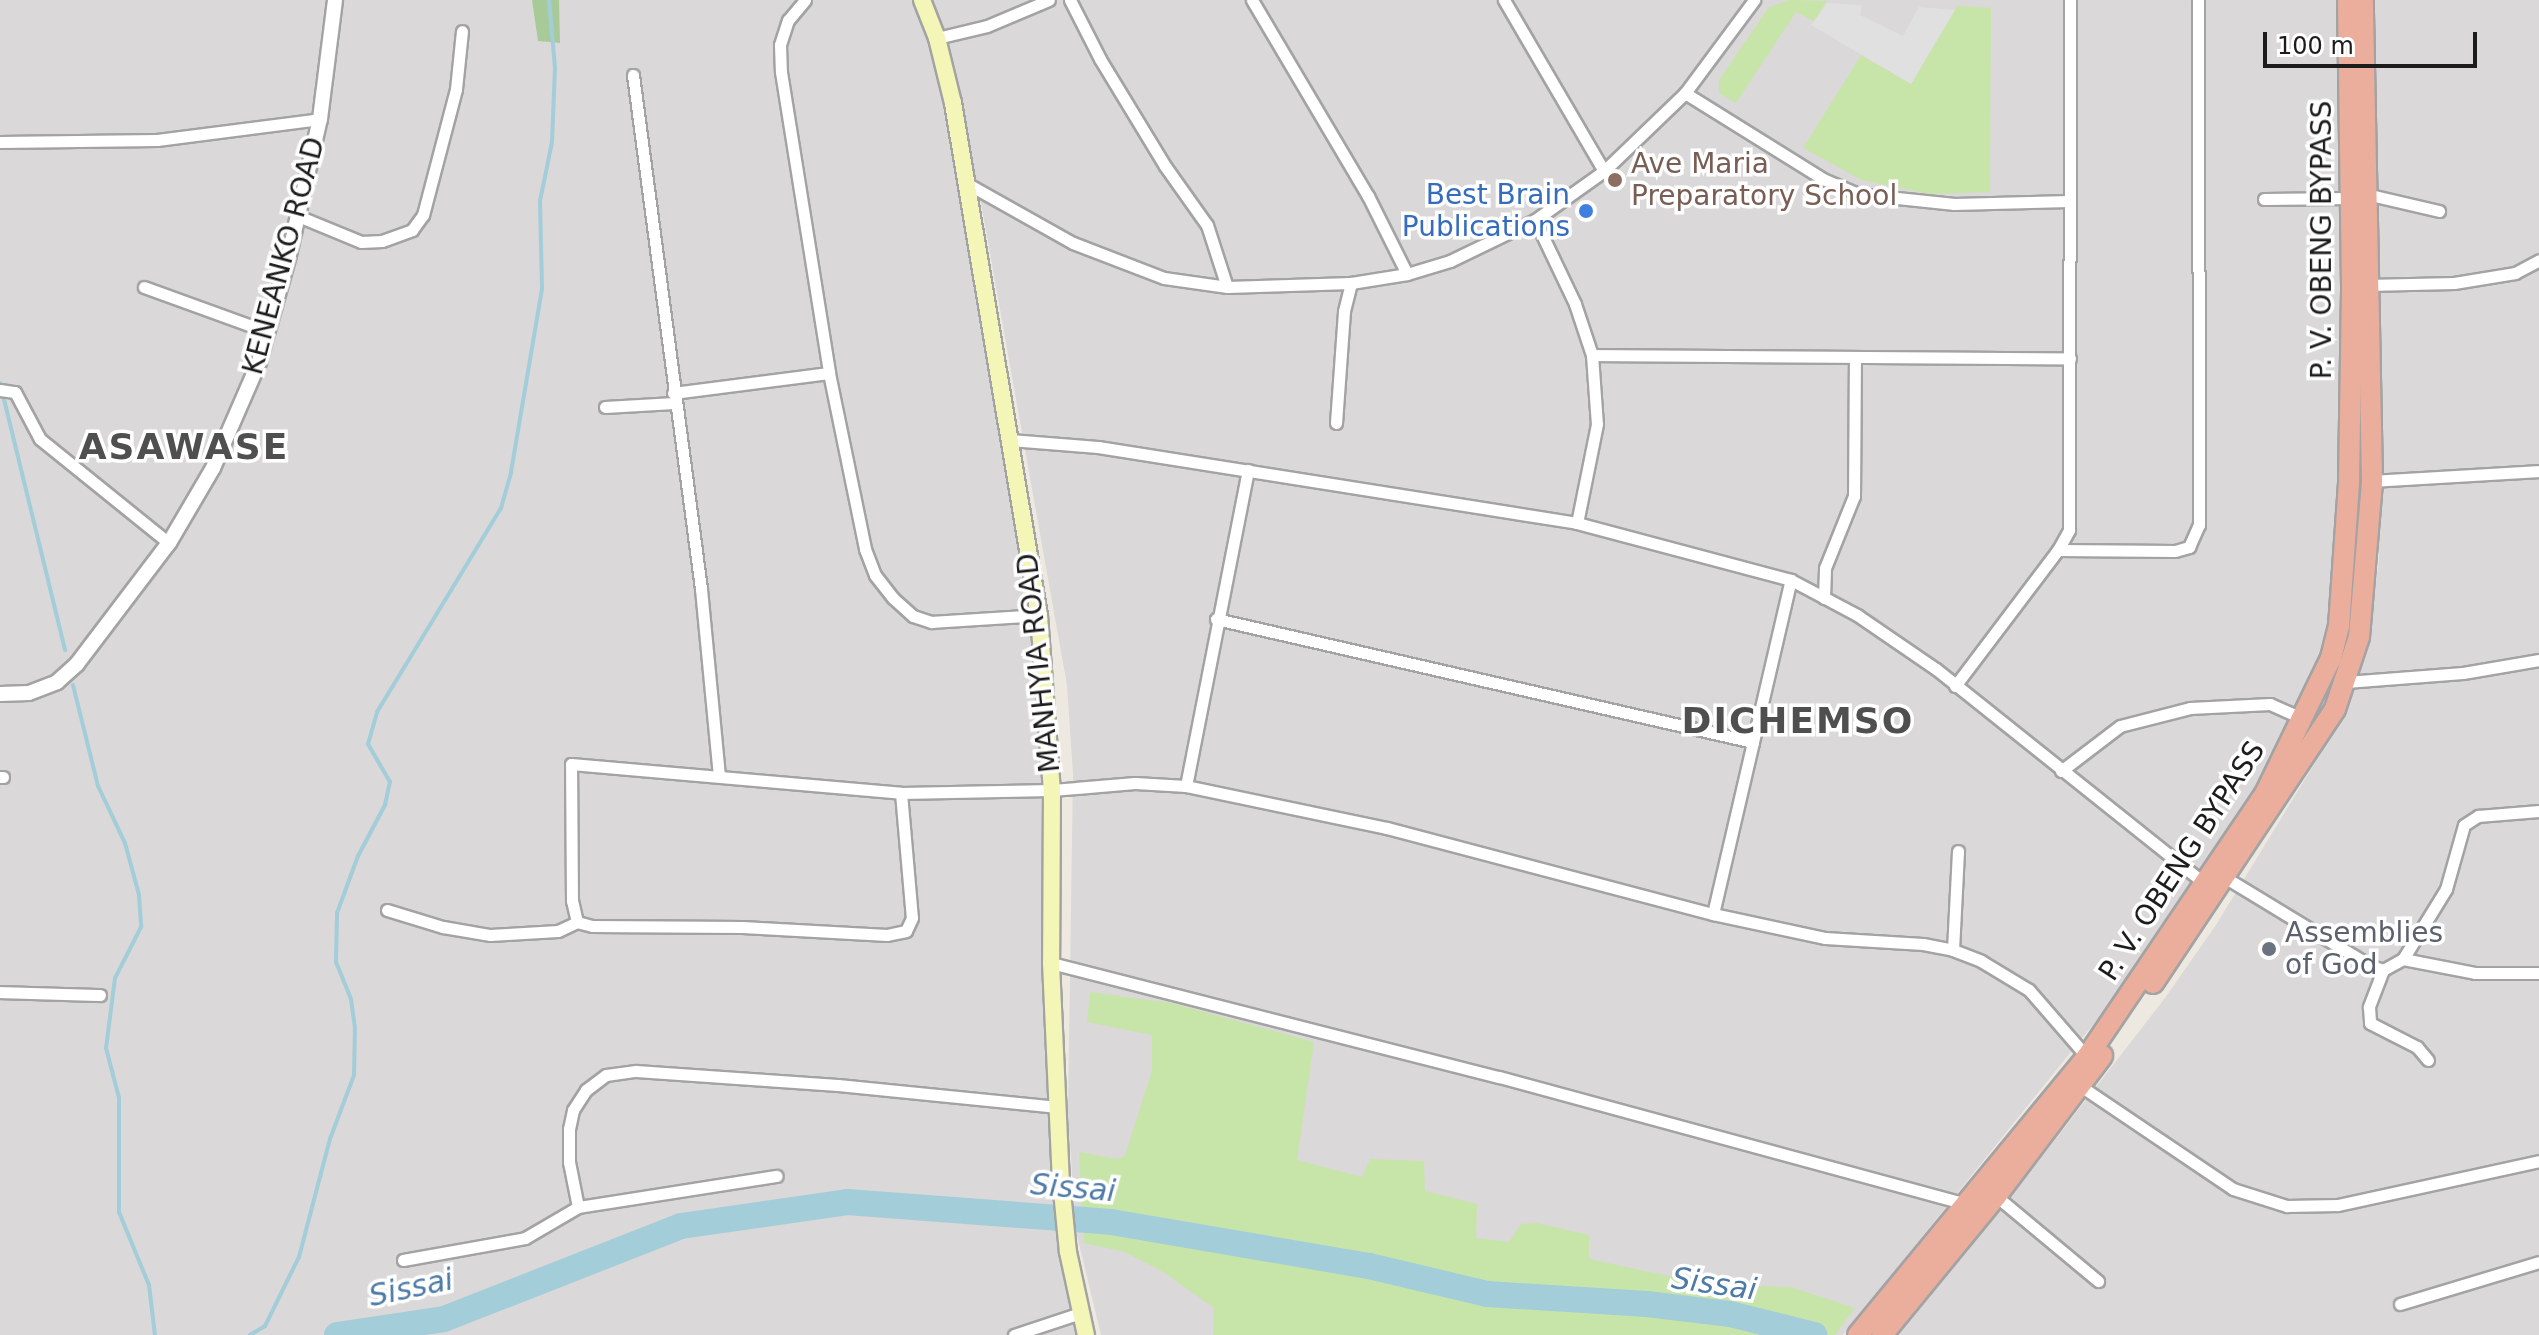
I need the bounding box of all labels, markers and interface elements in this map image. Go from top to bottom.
scale bar [2267,16,2481,66]
text: 100 m [2277,32,2354,60]
street label: P. V. OBENG BYPASS [2305,101,2339,379]
street label: KENEANKO ROAD [236,134,332,378]
place label: Ave Maria Preparatory School [1631,147,1897,213]
marker: Ave Maria Preparatory School [1606,171,1624,189]
place label: Best Brain Publications [1402,178,1570,244]
marker: Best Brain Publications [1577,202,1595,220]
district label: ASAWASE [79,425,289,469]
street label: MANHYIA ROAD [1011,552,1067,774]
district label: DICHEMSO [1682,699,1914,743]
street label: P. V. OBENG BYPASS [2092,735,2272,987]
place label: Assemblies of God [2285,916,2443,982]
marker: Assemblies of God [2260,940,2278,958]
water label: Sissai [1029,1166,1117,1210]
water label: Sissai [1669,1260,1759,1308]
water label: Sissai [366,1262,456,1314]

